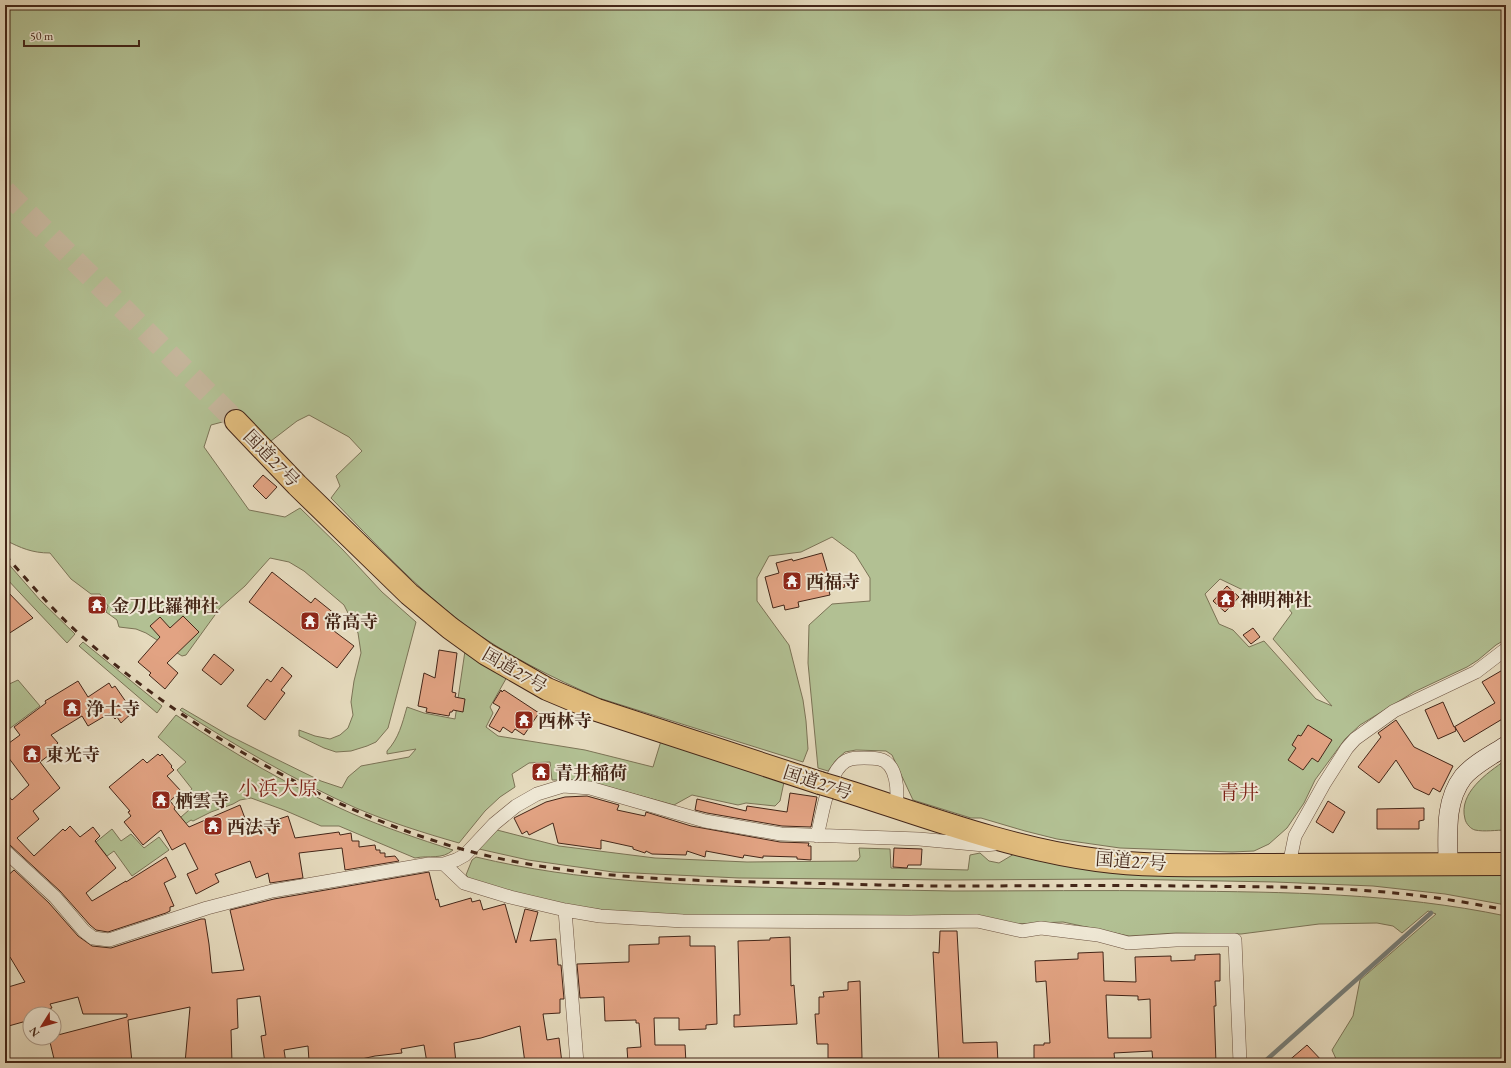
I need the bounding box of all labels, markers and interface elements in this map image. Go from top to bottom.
scale bar [24,22,139,48]
text: 50 m [30,28,54,44]
street label: 国道27号 [239,424,305,492]
temple icon: 西福寺 [781,570,803,592]
place label: 西福寺 [806,570,860,593]
temple icon: 神明神社 [1215,588,1237,610]
place label: 神明神社 [1240,588,1312,611]
temple icon: 金刀比羅神社 [86,594,108,616]
place label: 金刀比羅神社 [111,594,219,617]
temple icon: 常高寺 [299,610,321,632]
place label: 常高寺 [324,610,378,633]
street label: 国道27号 [478,642,552,698]
temple icon: 浄土寺 [61,697,83,719]
place label: 浄土寺 [86,697,140,720]
temple icon: 西林寺 [513,709,535,731]
place label: 西林寺 [538,709,592,732]
temple icon: 東光寺 [21,743,43,765]
place label: 東光寺 [46,743,100,766]
street label: 国道27号 [781,760,855,804]
temple icon: 青井稲荷 [530,761,552,783]
place label: 青井稲荷 [555,761,627,784]
district label: 小浜大原 [238,775,318,801]
district label: 青井 [1219,779,1259,805]
temple icon: 栖雲寺 [150,789,172,811]
place label: 栖雲寺 [175,789,229,812]
temple icon: 西法寺 [202,815,224,837]
place label: 西法寺 [227,815,281,838]
street label: 国道27号 [1095,847,1167,875]
north arrow [22,1006,62,1046]
text: N [26,1024,42,1040]

